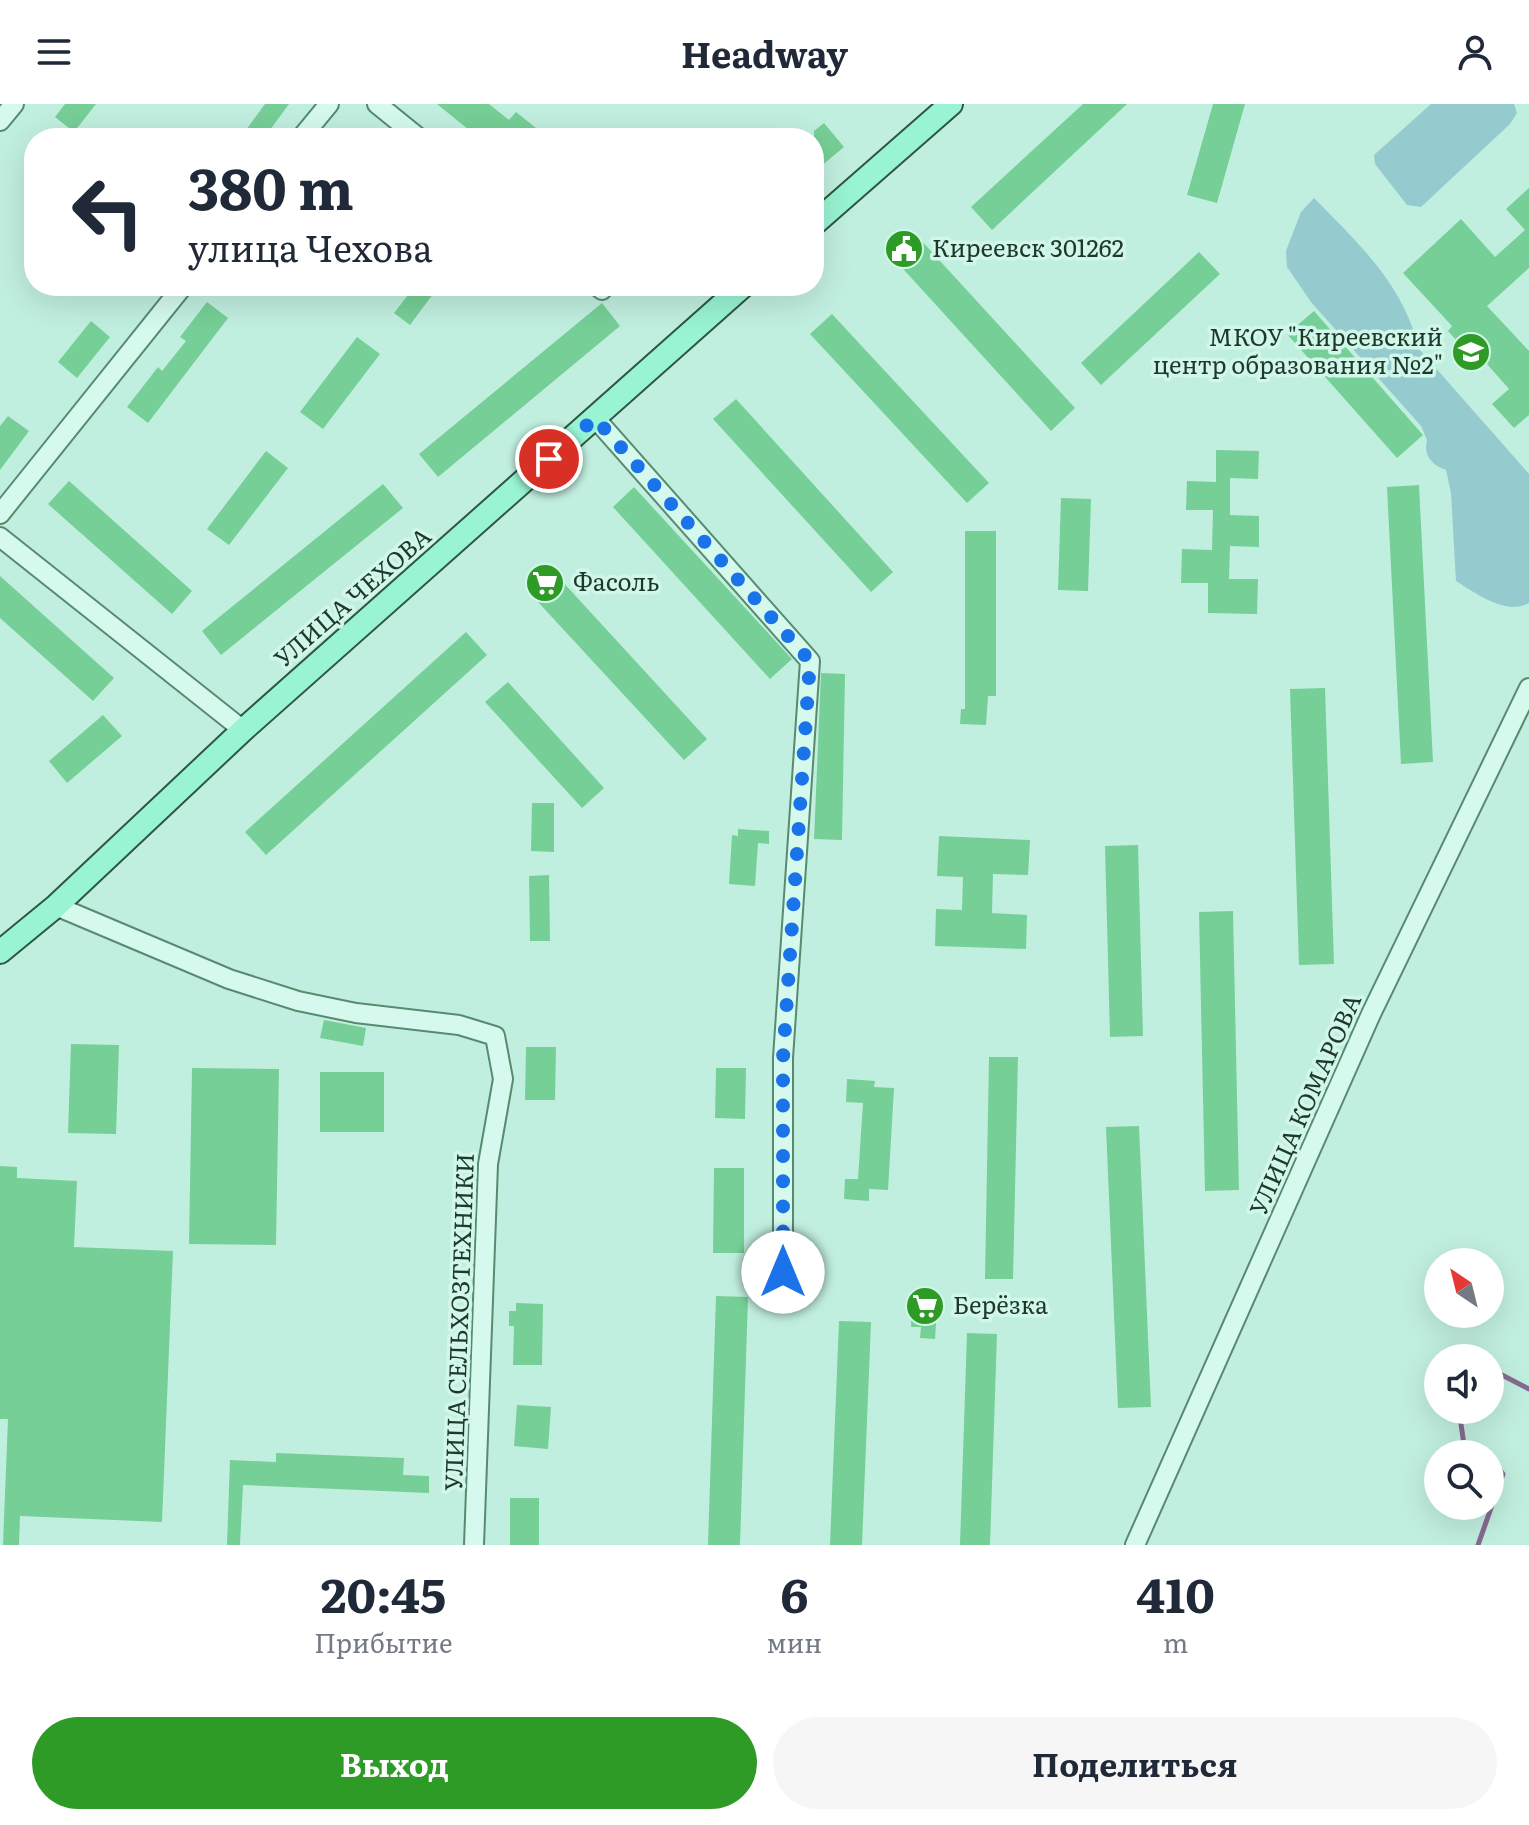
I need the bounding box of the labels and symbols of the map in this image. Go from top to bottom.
public building icon: Киреевск 301262 [883,228,925,270]
place label: Киреевск 301262 [932,229,1124,264]
place label: МКОУ "Киреевский центр образования №2" [1153,318,1443,381]
school or university icon: МКОУ "Киреевский центр образования №2" [1450,331,1492,373]
pin [515,425,583,493]
street label: УЛИЦА ЧЕХОВА [265,518,438,674]
supermarket icon: Фасоль [524,562,566,604]
place label: Фасоль [573,563,659,598]
street label: УЛИЦА КОМАРОВА [1239,987,1368,1220]
street label: УЛИЦА СЕЛЬХОЗТЕХНИКИ [434,1152,481,1492]
position arrow [741,1230,825,1314]
north arrow [1424,1248,1504,1328]
supermarket icon: Берёзка [904,1285,946,1327]
place label: Берёзка [953,1286,1048,1321]

